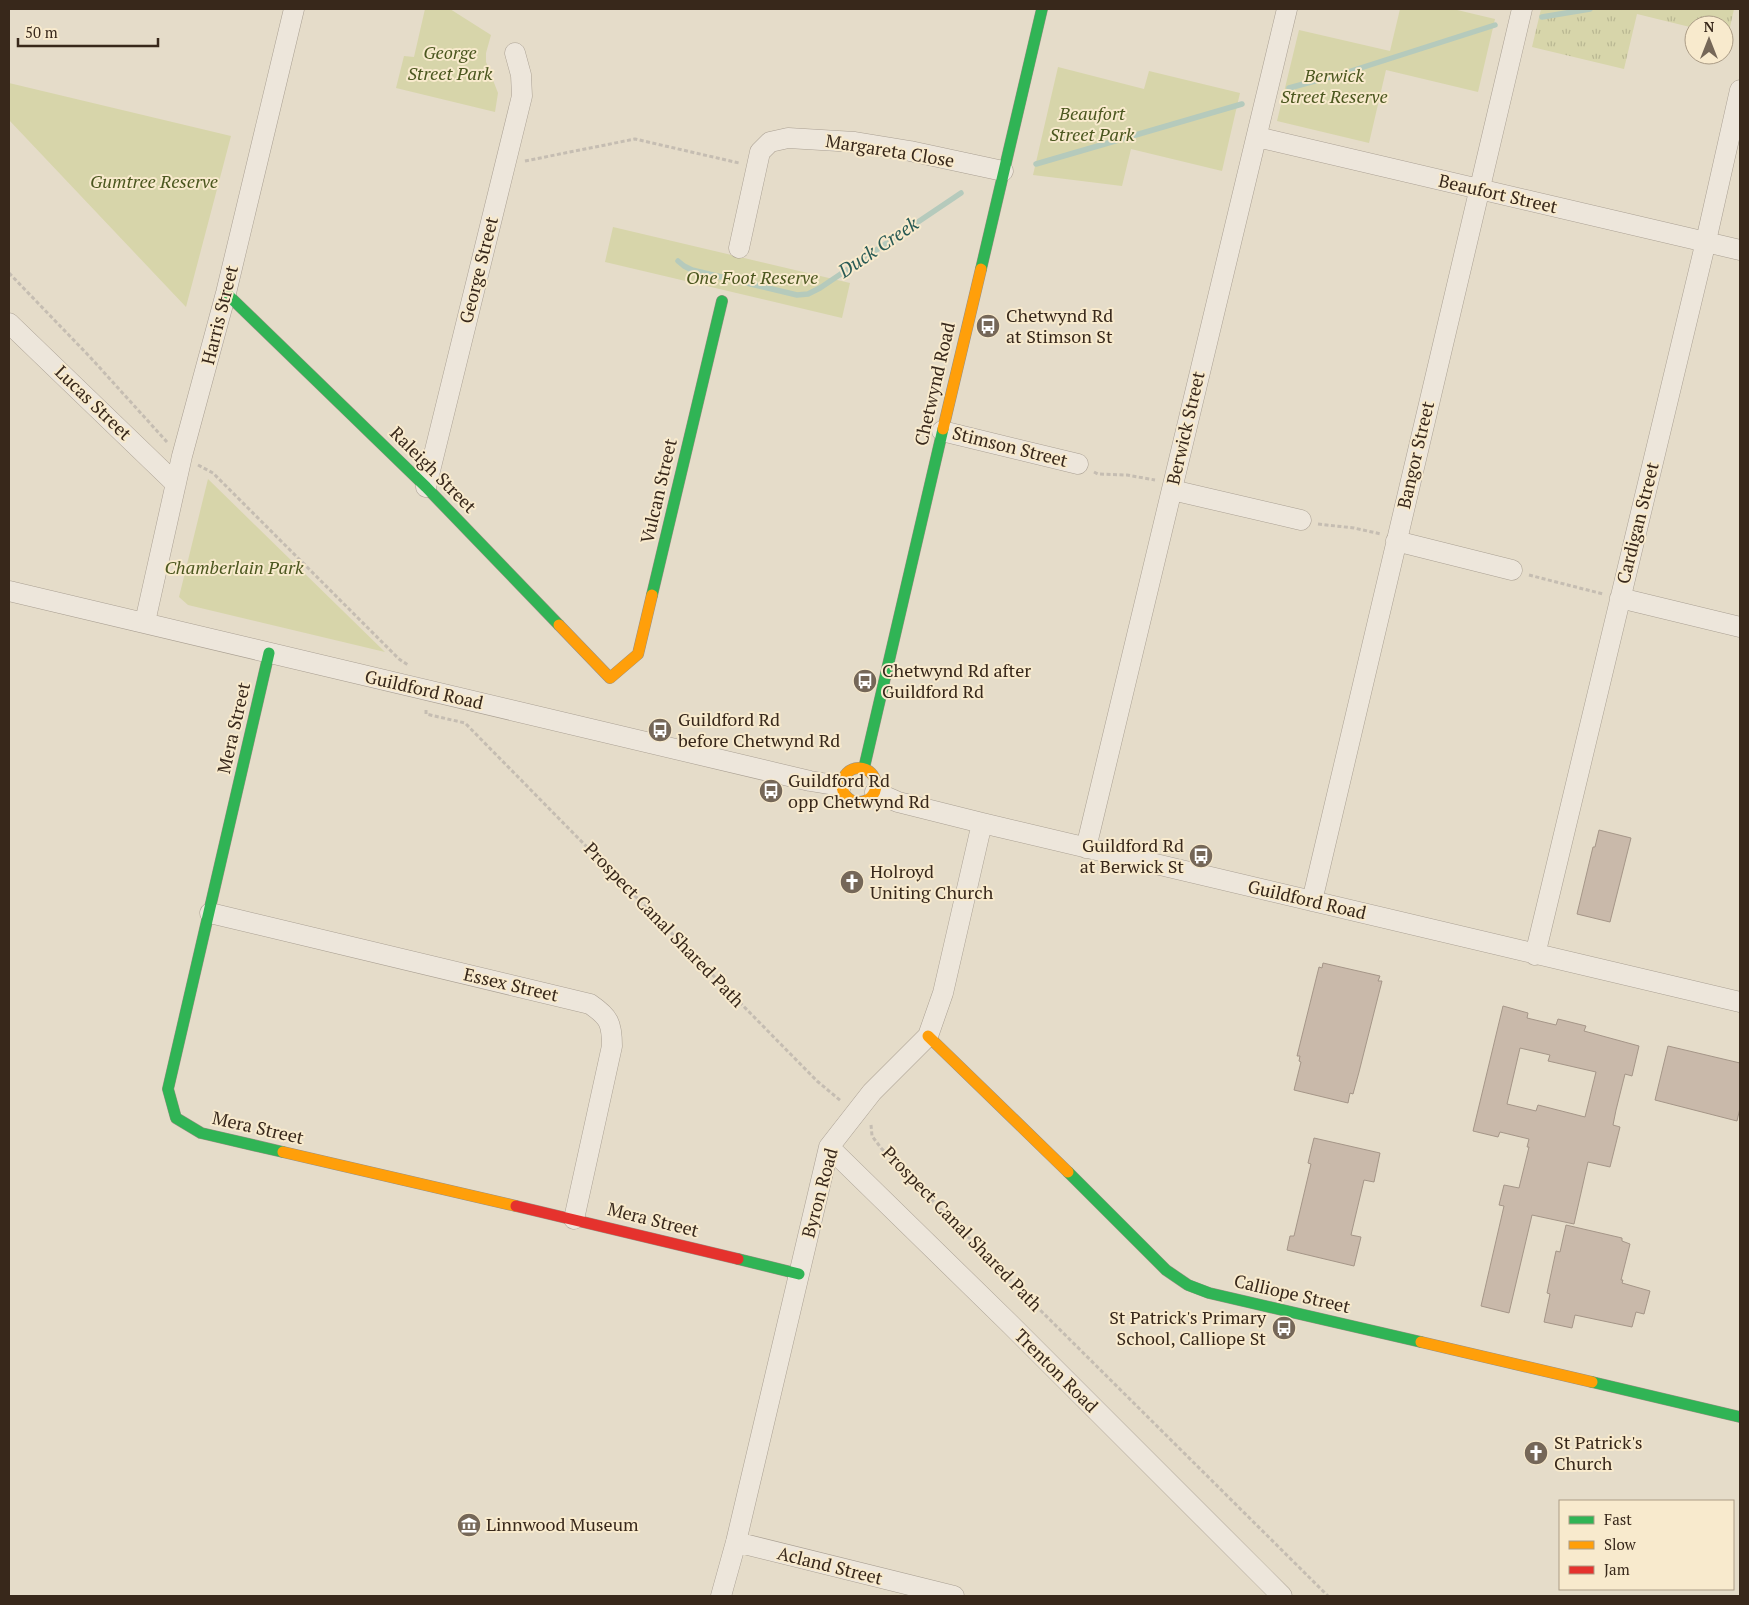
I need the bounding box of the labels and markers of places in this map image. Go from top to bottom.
place label: Chetwynd Rd at Stimson St [1006,303,1113,348]
bus stop icon: Chetwynd Rd at Stimson St [975,313,1001,339]
place label: Chetwynd Rd after Guildford Rd [882,658,1031,703]
bus stop icon: Chetwynd Rd after Guildford Rd [852,668,878,694]
place label: Guildford Rd before Chetwynd Rd [678,707,840,752]
bus stop icon: Guildford Rd before Chetwynd Rd [647,717,673,743]
place label: Guildford Rd opp Chetwynd Rd [788,768,930,813]
bus stop icon: Guildford Rd opp Chetwynd Rd [758,778,784,804]
place label: Guildford Rd at Berwick St [1080,833,1184,878]
bus stop icon: Guildford Rd at Berwick St [1188,843,1214,869]
place label: Holroyd Uniting Church [870,859,994,904]
church icon: Holroyd Uniting Church [839,869,865,895]
place label: St Patrick's Primary School, Calliope St [1109,1305,1267,1350]
bus stop icon: St Patrick's Primary School, Calliope St [1271,1315,1297,1341]
place label: St Patrick's Church [1554,1430,1642,1475]
church icon: St Patrick's Church [1523,1440,1549,1466]
museum icon: Linnwood Museum [456,1512,482,1538]
place label: Linnwood Museum [486,1512,639,1536]

